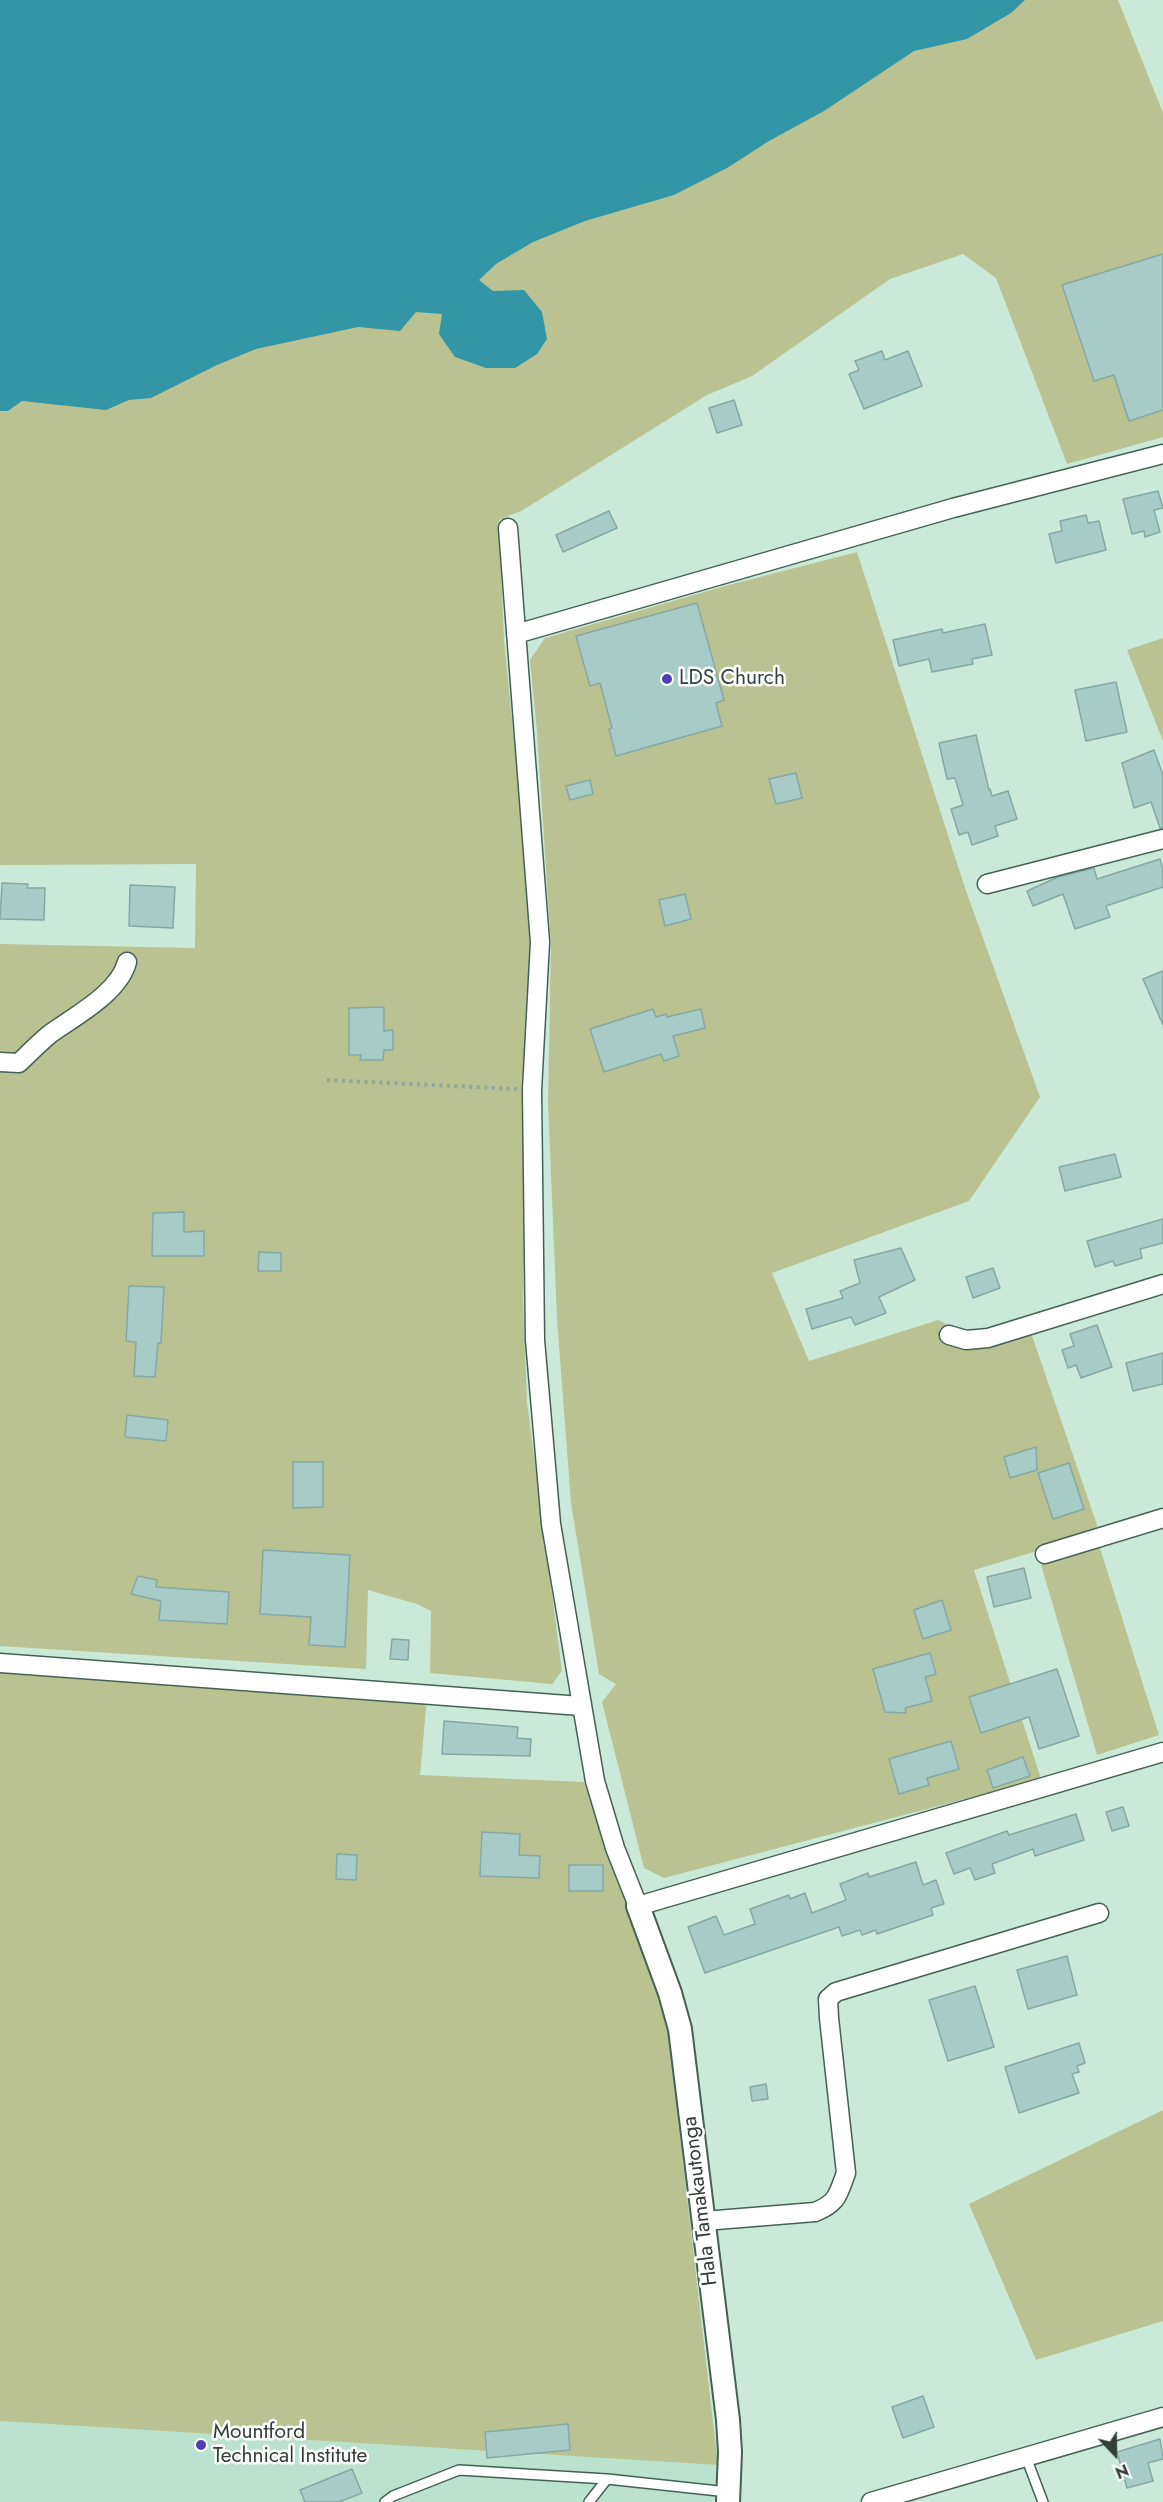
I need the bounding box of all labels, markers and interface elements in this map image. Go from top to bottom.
place label: LDS Church [679,666,785,692]
marker: LDS Church [660,672,674,686]
street label: Hala Tamakautonga [678,2115,724,2287]
place label: Mountford Technical Institute [213,2420,367,2470]
north arrow [1085,2424,1145,2484]
marker: Mountford Technical Institute [194,2438,208,2452]
text: N [1112,2458,1132,2484]

